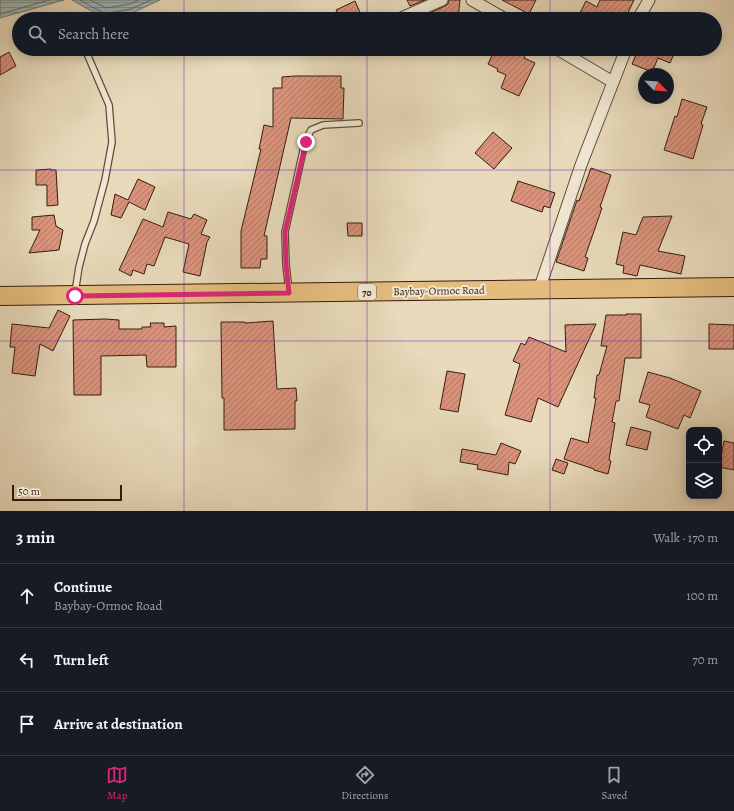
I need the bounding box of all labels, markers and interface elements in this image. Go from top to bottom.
search box [12,12,722,56]
icon: search [26,23,48,45]
text: Search here [58,24,129,44]
north arrow [638,68,674,104]
route end [297,133,315,151]
street label: Baybay-Ormoc Road [393,283,485,299]
road number: 70 [358,284,376,300]
route start [66,287,84,305]
map controls [686,427,722,499]
button: locate [686,427,722,463]
button: layers [686,463,722,499]
scale bar [12,483,122,502]
text: 50 m [18,484,40,499]
text: 3 min [16,526,55,549]
text: Walk · 170 m [653,529,718,546]
text: Continue [54,577,112,597]
icon: ahead [16,585,38,607]
text: 100 m [686,587,718,604]
text: Baybay-Ormoc Road [54,597,163,614]
icon: left [16,649,38,671]
text: Turn left [54,650,109,670]
text: 70 m [692,651,718,668]
icon: arrive [16,713,38,735]
text: Arrive at destination [54,714,183,734]
tab: Map [106,764,128,803]
tab: Directions [341,764,389,803]
tab: Saved [601,764,628,803]

